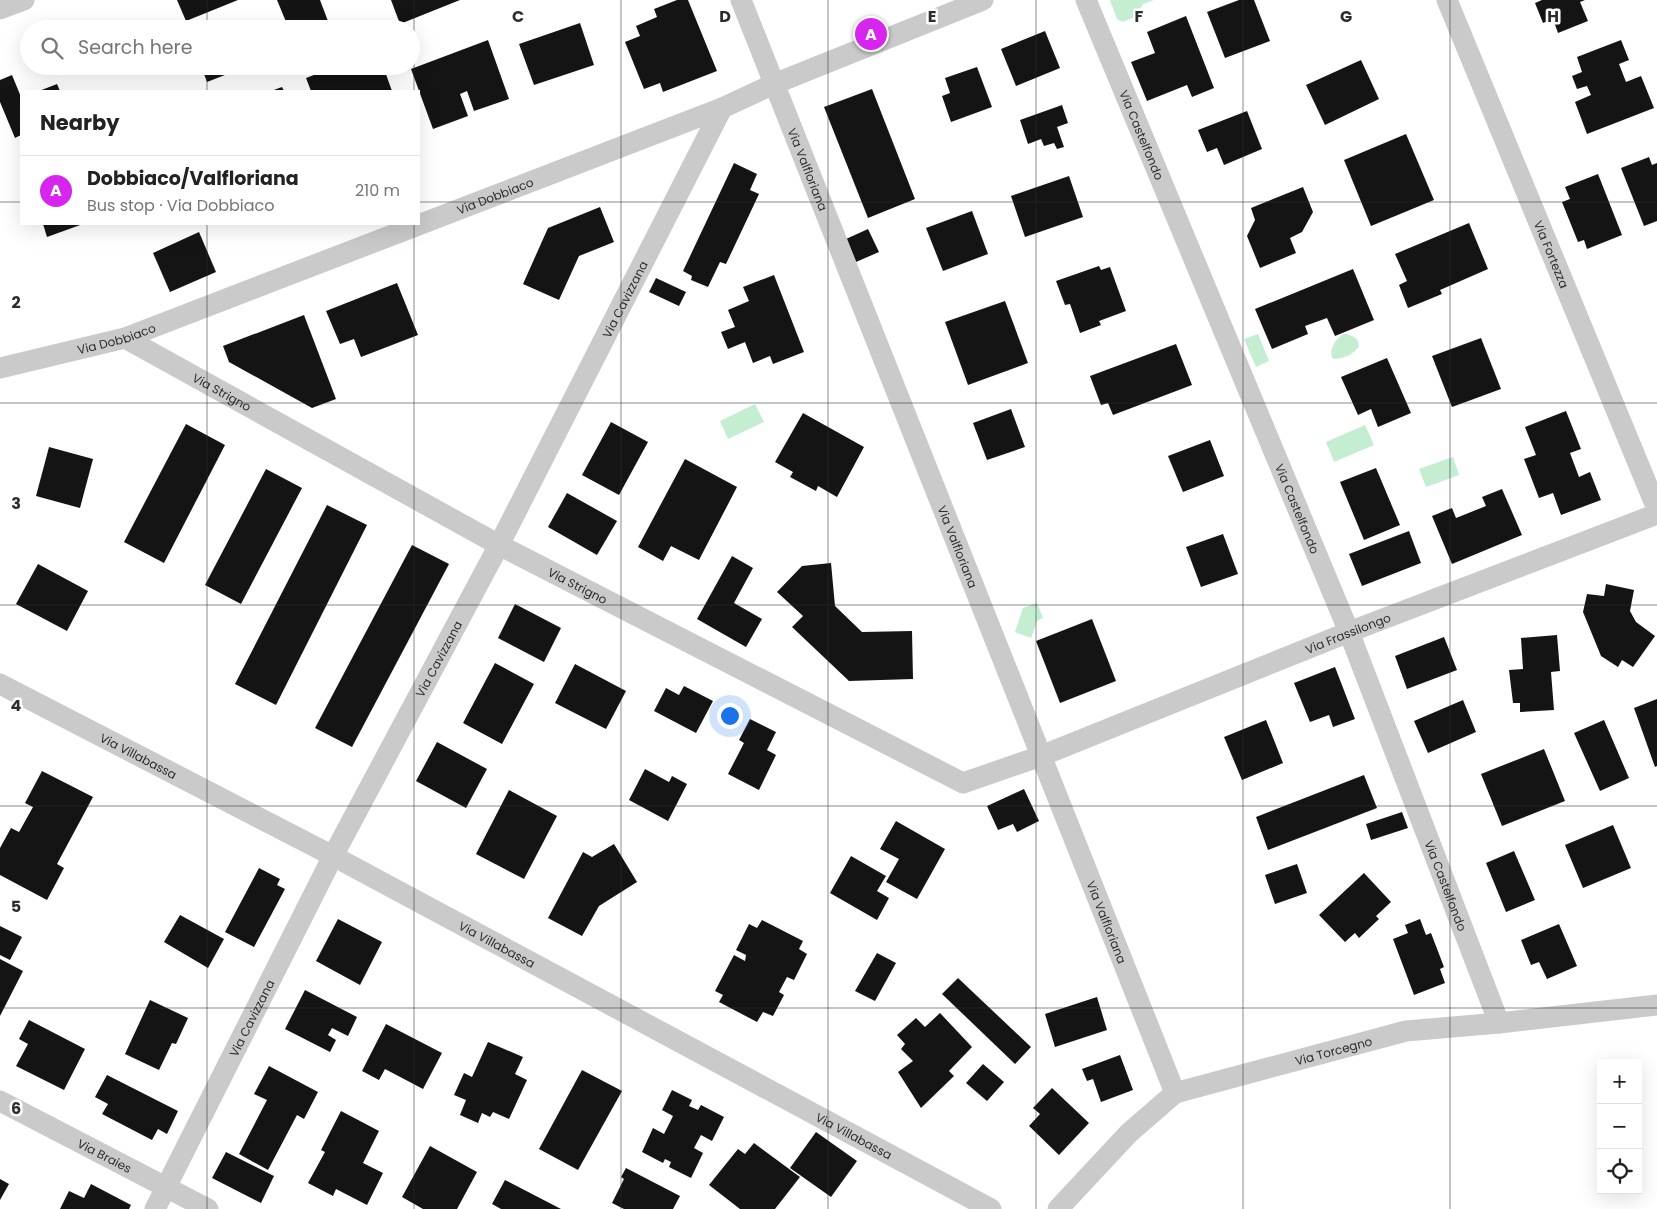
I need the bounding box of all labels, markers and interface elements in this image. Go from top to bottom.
text: C [512,5,524,28]
text: D [719,5,731,28]
text: E [928,5,936,28]
text: F [1135,5,1144,28]
text: G [1340,5,1352,28]
text: H [1547,5,1559,28]
pin: A [855,15,887,53]
search box [20,20,420,75]
icon: search [38,34,66,62]
text: Search here [78,34,192,61]
street label: Via Castelfondo [1116,87,1169,183]
text: Nearby [40,108,120,137]
street label: Via Valfloriana [784,125,832,213]
text: Dobbiaco/Valfloriana [87,165,299,192]
street label: Via Dobbiaco [454,173,536,218]
text: A [50,179,62,202]
text: 210 m [355,179,400,202]
text: Bus stop · Via Dobbiaco [87,194,275,217]
street label: Via Fortezza [1530,218,1573,291]
street label: Via Cavizzana [598,258,651,340]
text: 2 [11,291,21,314]
street label: Via Dobbiaco [75,318,158,358]
street label: Via Strigno [190,369,255,415]
street label: Via Castelfondo [1271,461,1324,557]
text: 3 [11,492,21,515]
street label: Via Valfloriana [934,503,982,590]
street label: Via Strigno [545,563,611,608]
street label: Via Frassilongo [1302,608,1393,657]
street label: Via Cavizzana [411,617,466,700]
text: 4 [11,694,22,717]
your location [717,703,743,729]
street label: Via Villabassa [97,729,180,783]
street label: Via Castelfondo [1421,838,1471,934]
street label: Via Valfloriana [1083,878,1131,966]
text: 5 [11,895,21,918]
street label: Via Villabassa [456,917,538,971]
street label: Via Cavizzana [225,976,278,1059]
street label: Via Torcegno [1293,1032,1374,1069]
map controls [1597,1059,1642,1194]
button: + [1597,1059,1642,1104]
text: 6 [11,1097,21,1120]
button: − [1597,1104,1642,1149]
street label: Via Villabassa [813,1108,895,1163]
street label: Via Braies [75,1134,135,1177]
button: locate [1597,1149,1642,1194]

